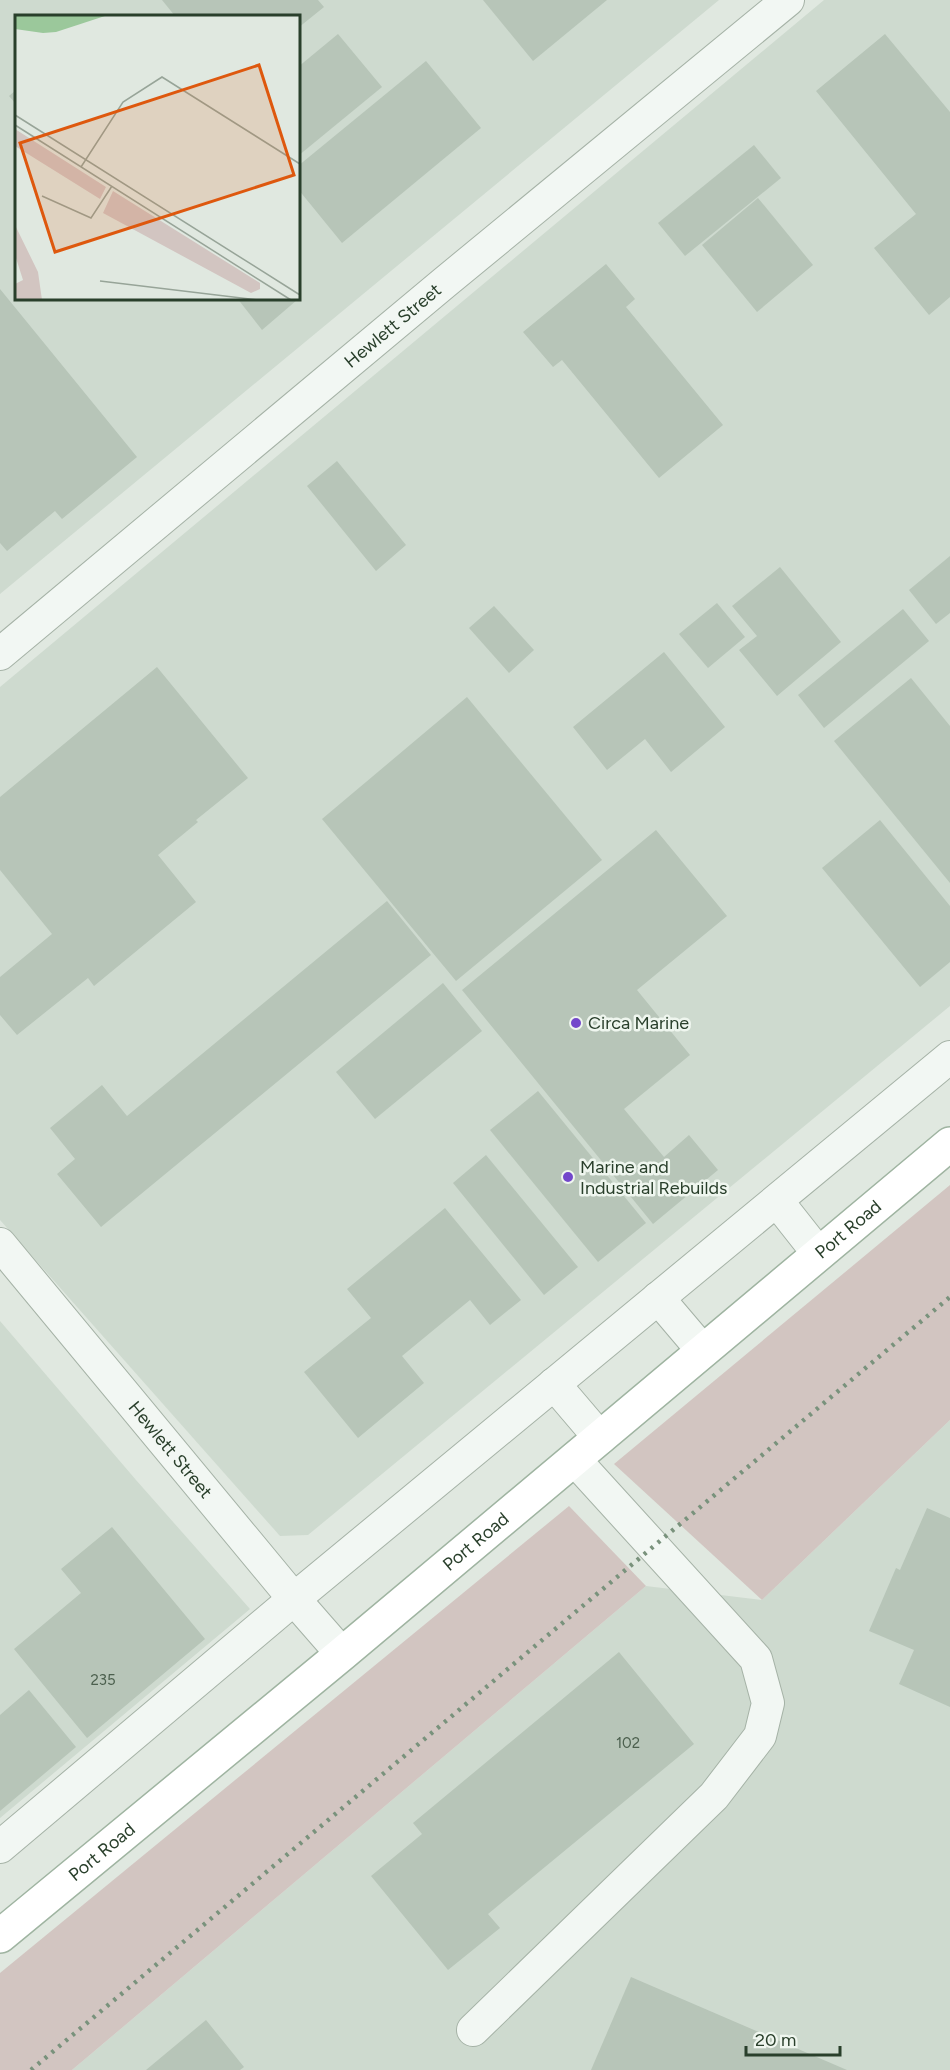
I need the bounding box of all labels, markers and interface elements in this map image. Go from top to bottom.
inset map [15,15,300,300]
street label: Hewlett Street [340,279,446,372]
place label: Circa Marine [588,1012,689,1034]
marker: Circa Marine [569,1016,583,1030]
place label: Marine and Industrial Rebuilds [580,1156,727,1199]
marker: Marine and Industrial Rebuilds [561,1170,575,1184]
street label: Port Road [811,1195,886,1263]
street label: Hewlett Street [124,1397,217,1503]
street label: Port Road [438,1508,513,1576]
house number: 235 [90,1671,116,1689]
house number: 102 [616,1734,640,1752]
street label: Port Road [64,1818,140,1886]
scale bar [746,2019,840,2057]
text: 20 m [755,2029,796,2051]

